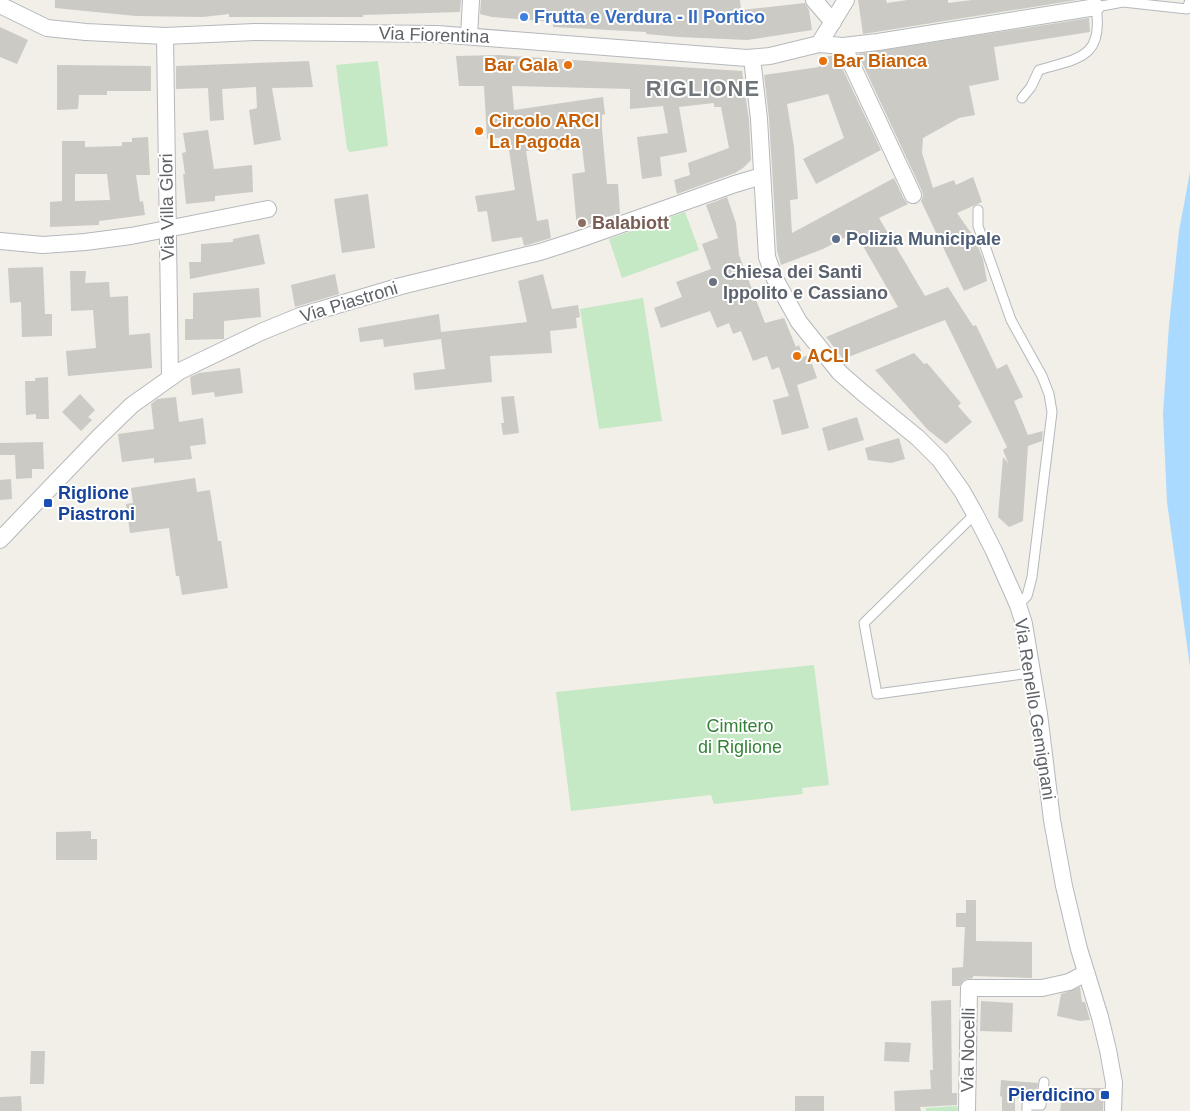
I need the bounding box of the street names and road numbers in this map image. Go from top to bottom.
street label: Via Fiorentina [378,23,491,47]
street label: Via Villa Glori [156,153,178,261]
street label: Via Piastroni [298,278,400,326]
street label: Via Renello Gemignani [1011,617,1059,801]
street label: Via Nocelli [957,1007,979,1093]

